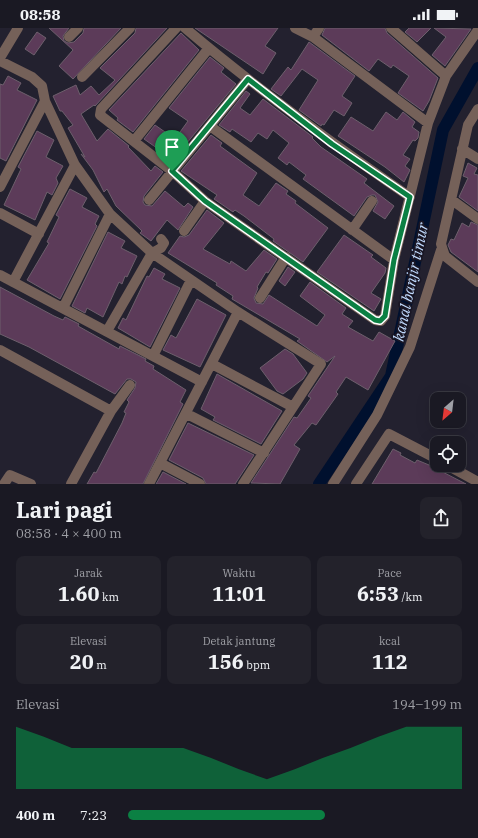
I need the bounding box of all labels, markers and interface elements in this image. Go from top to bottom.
text: 08:58 [20,5,61,24]
pin [155,130,189,171]
icon: arrive [161,136,183,158]
water label: kanal banjir timur [389,221,432,343]
north arrow [430,392,466,428]
map controls [430,392,466,472]
button: locate [430,436,466,472]
text: Lari pagi [16,495,112,524]
button: share [420,497,462,539]
text: 08:58 · 4 × 400 m [16,525,122,542]
text: Jarak [74,566,102,580]
text: Waktu [222,566,255,580]
text: Pace [378,566,402,580]
text: 1.60 [58,580,99,607]
text: 11:01 [212,580,266,607]
text: 6:53 [357,580,399,607]
text: km [99,590,119,604]
text: /km [399,590,422,604]
text: Elevasi [70,634,107,648]
text: Detak jantung [203,634,275,648]
text: kcal [379,634,400,648]
text: 20 [70,648,94,675]
text: 156 [208,648,244,675]
text: 112 [372,648,408,675]
text: m [94,658,107,672]
text: bpm [244,658,270,672]
text: Elevasi [16,696,60,713]
text: 194–199 m [392,696,462,713]
text: 400 m [16,807,55,824]
text: 7:23 [80,807,107,824]

